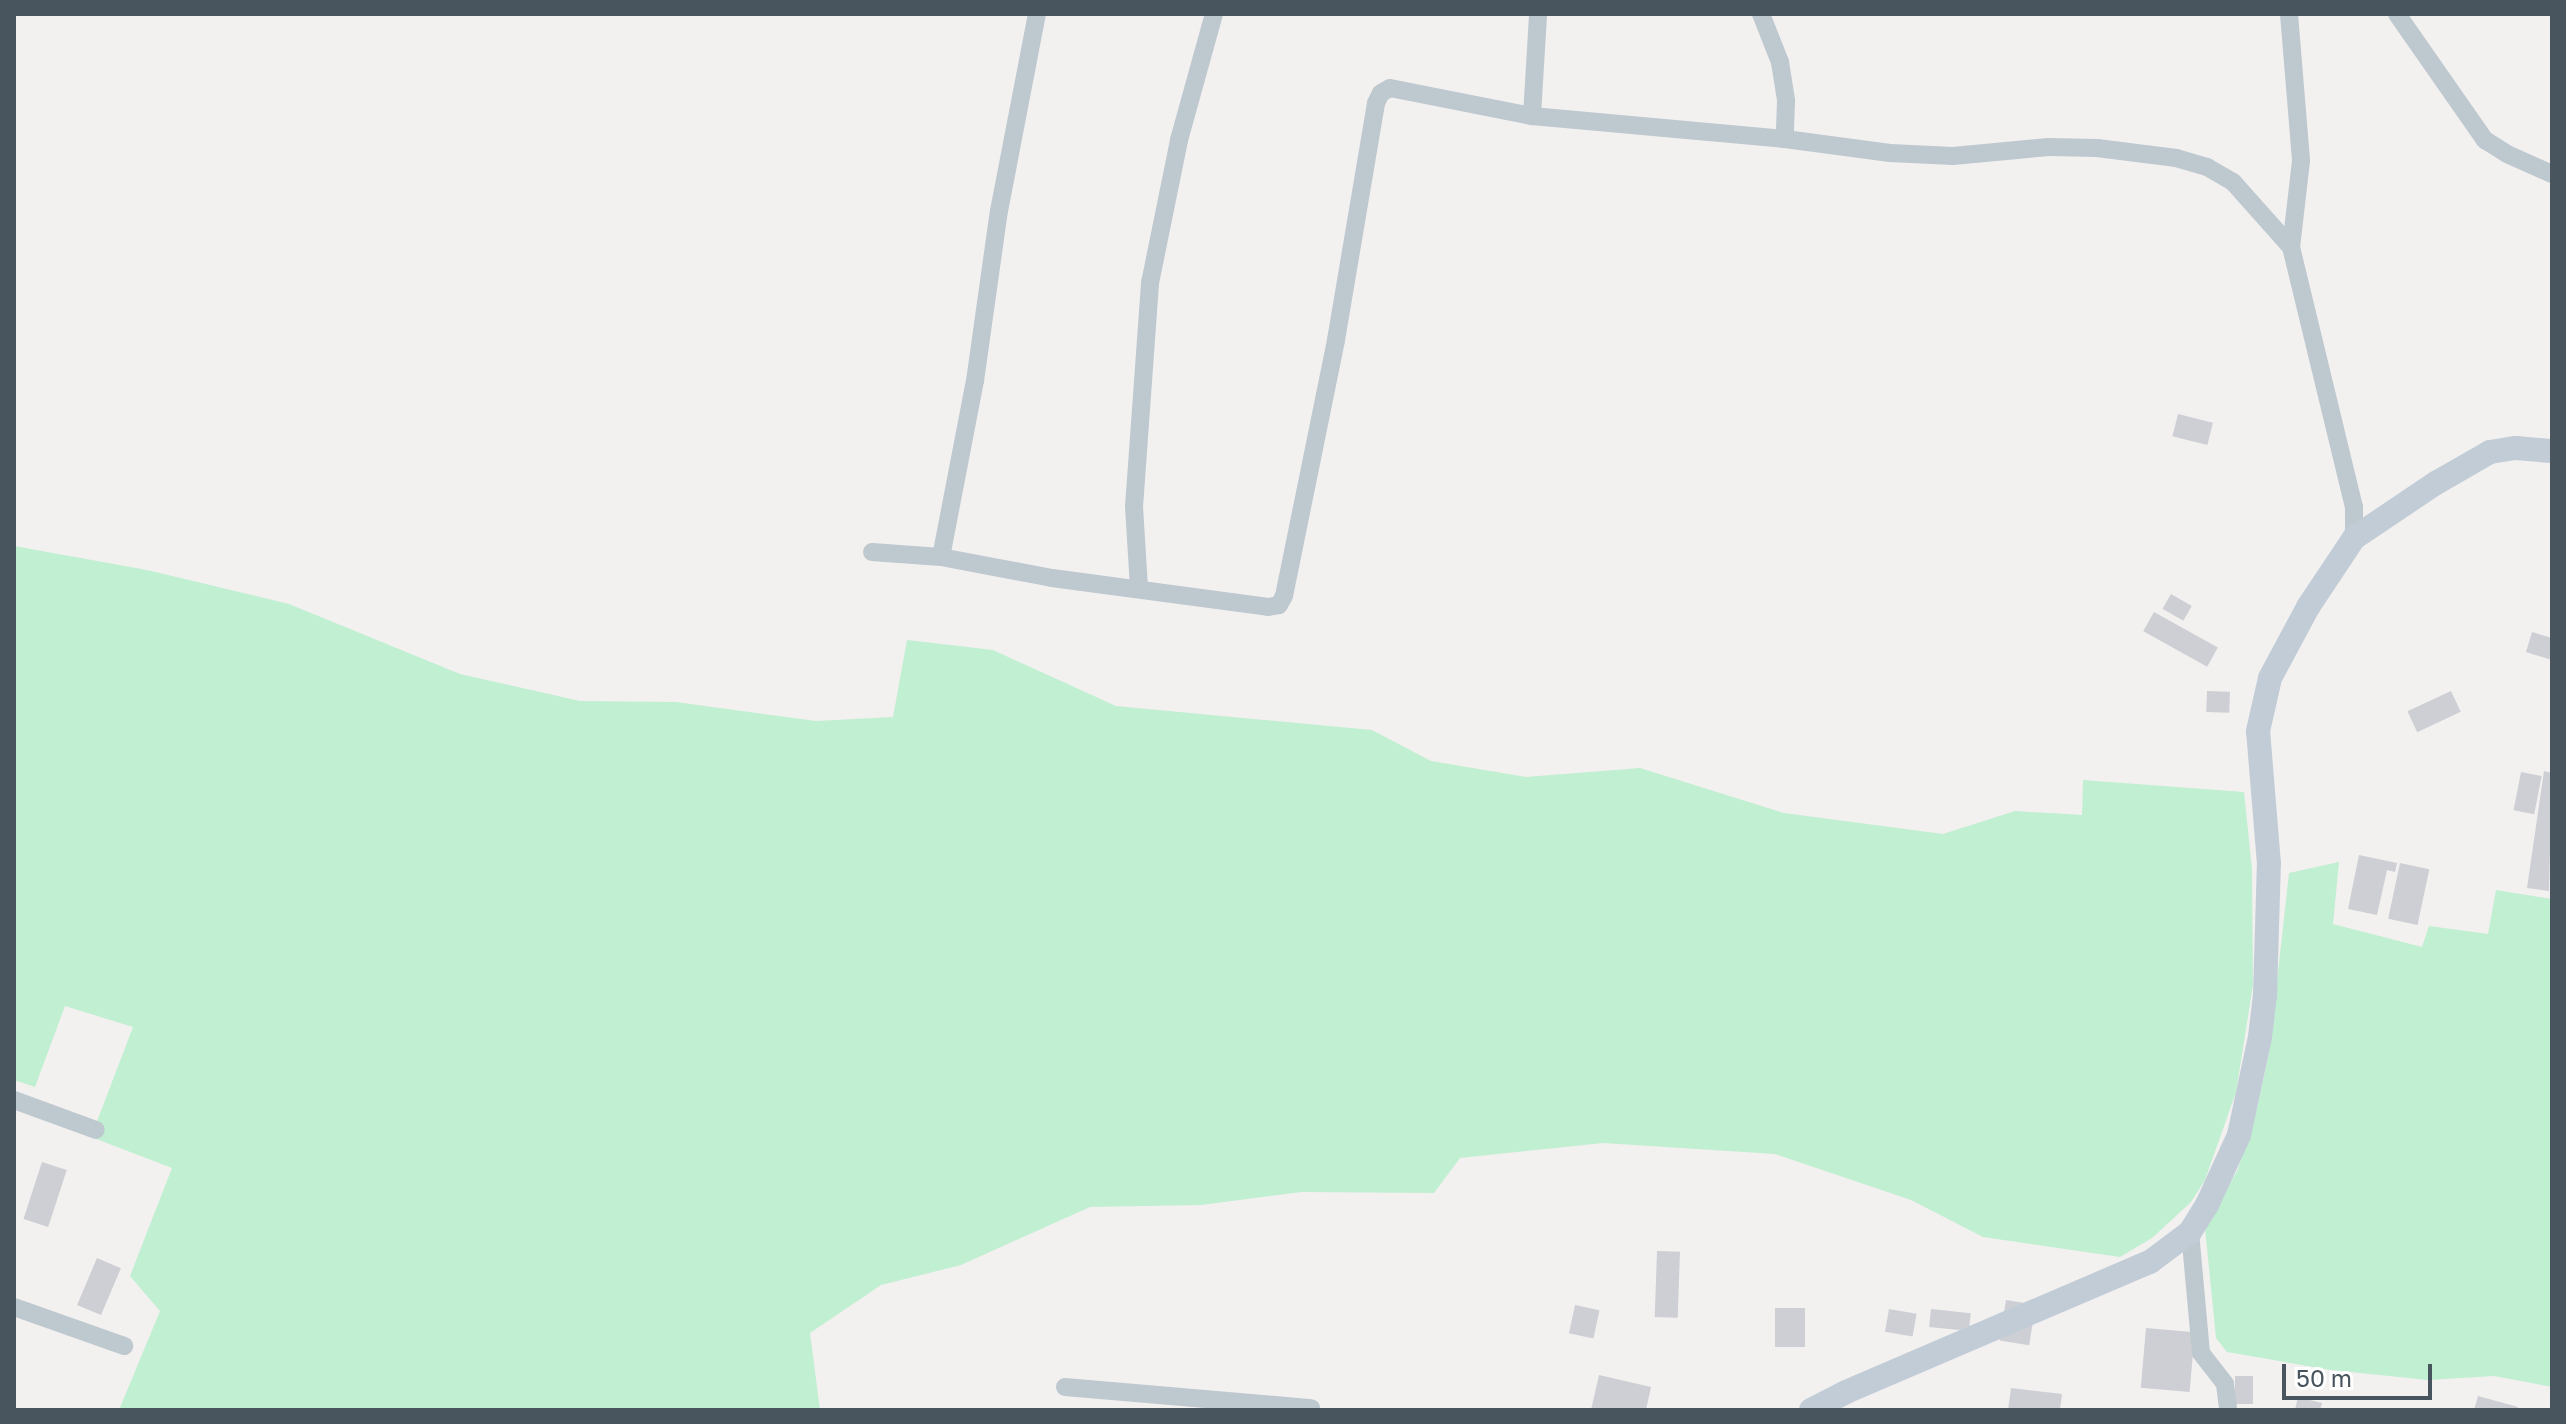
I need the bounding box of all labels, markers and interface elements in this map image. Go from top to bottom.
scale bar [2286,1348,2436,1398]
text: 50 m [2296,1363,2352,1392]

